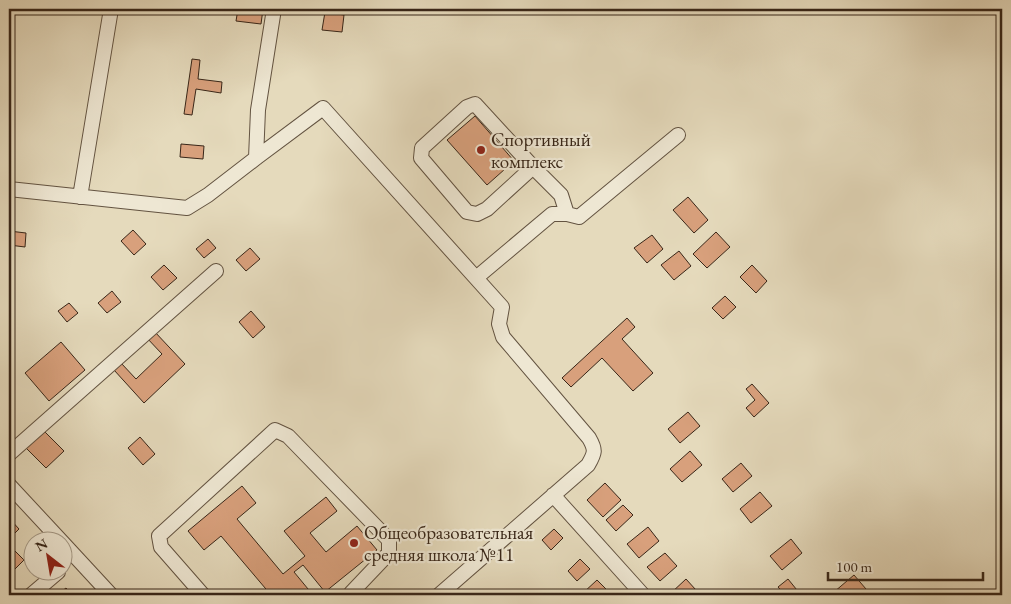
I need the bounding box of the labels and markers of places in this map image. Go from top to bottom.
place label: Спортивный комплекс [491,127,591,174]
marker: Спортивный комплекс [475,144,487,156]
place label: Общеобразовательная средняя школа №11 [364,520,534,567]
marker: Общеобразовательная средняя школа №11 [348,537,360,549]

